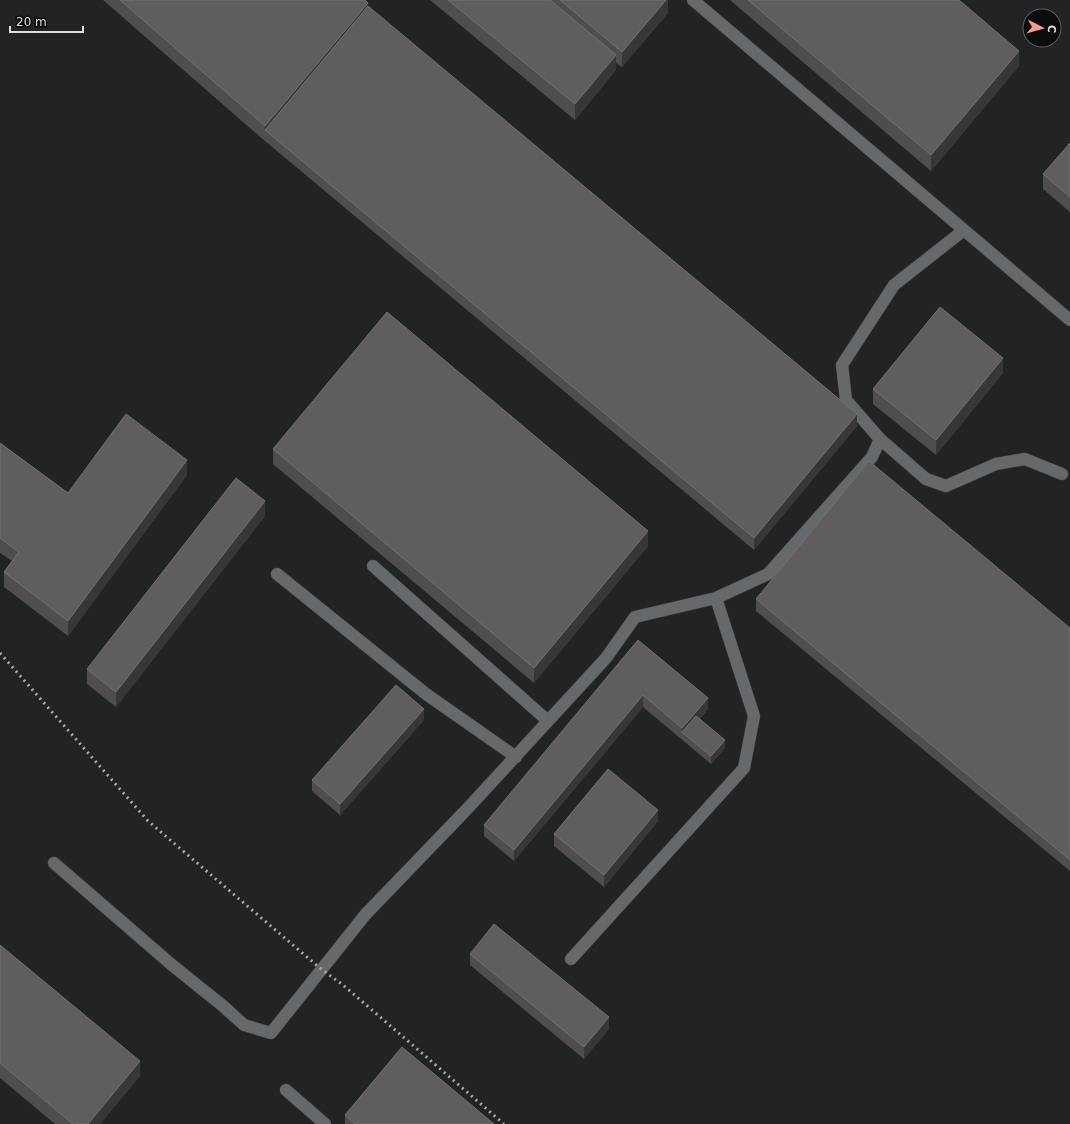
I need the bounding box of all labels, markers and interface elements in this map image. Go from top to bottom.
scale bar [10,8,83,34]
north arrow [1022,8,1062,48]
text: 20 m [16,15,47,29]
text: С [1045,24,1058,34]

